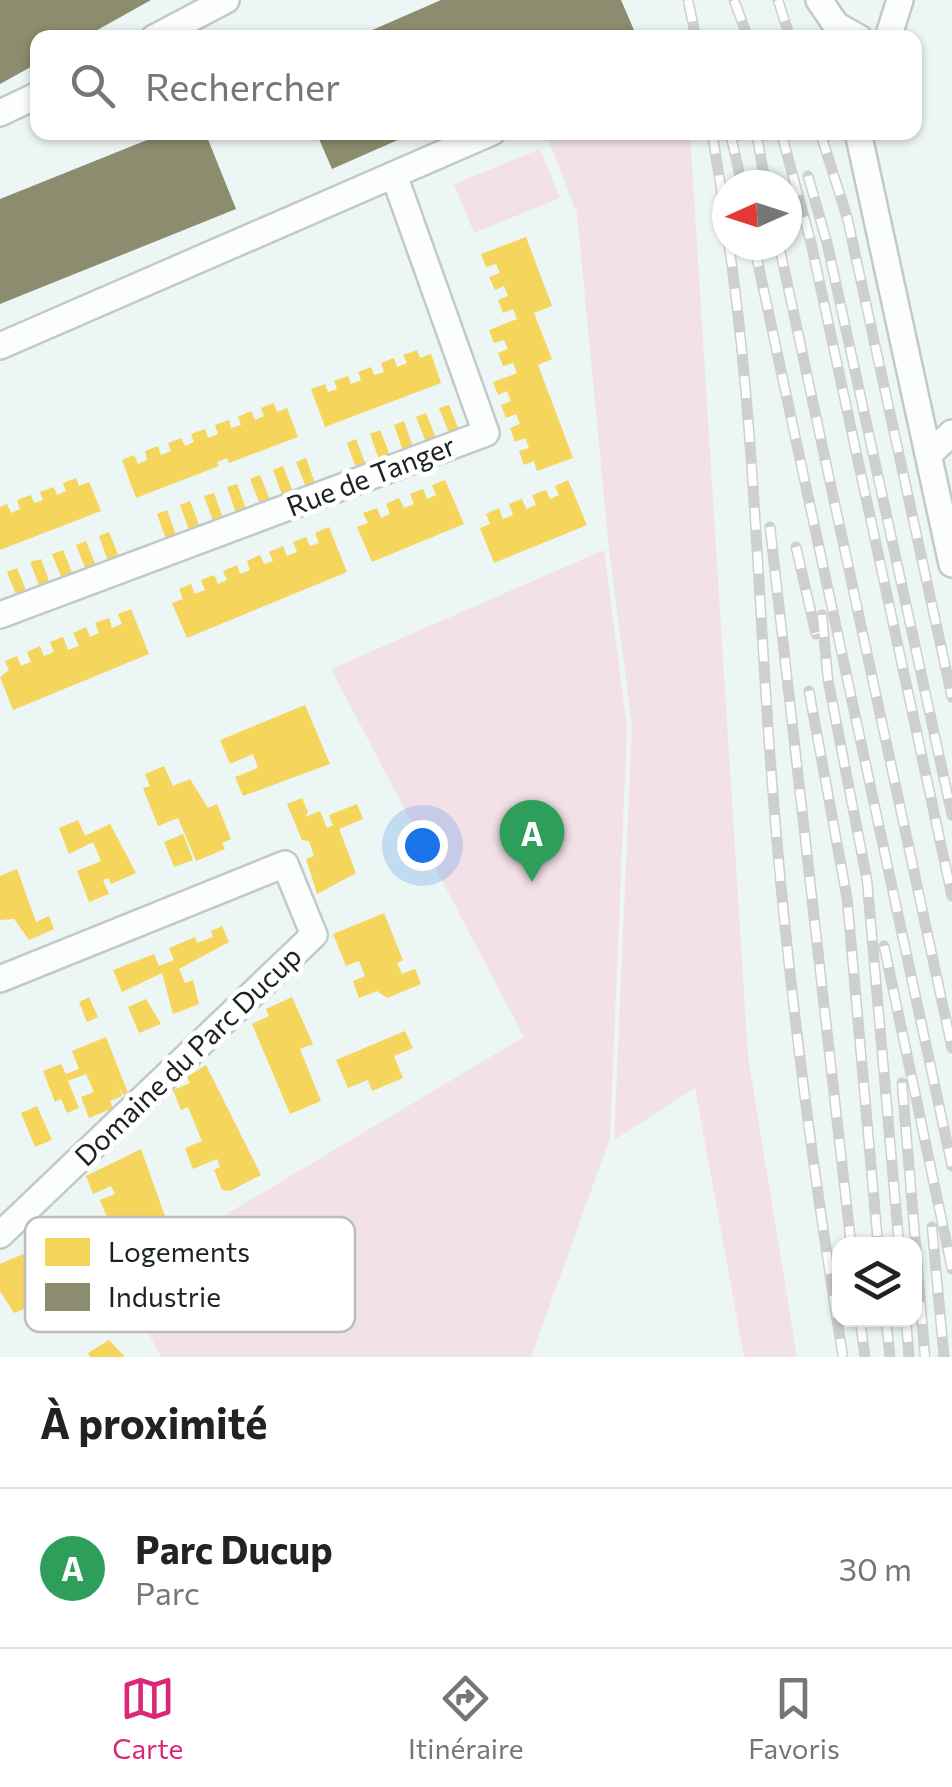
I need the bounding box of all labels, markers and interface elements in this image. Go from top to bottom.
search box [30,30,922,140]
icon: search [65,58,120,113]
text: Rechercher [145,62,340,109]
north arrow [712,170,802,260]
street label: Rue de Tanger [282,427,460,523]
pin: A [500,800,564,882]
your location [397,820,448,871]
street label: Domaine du Parc Ducup [67,938,308,1172]
legend [25,1217,355,1332]
text: Logements [108,1234,250,1268]
map controls [832,1237,922,1327]
button: layers [832,1237,922,1327]
text: Industrie [108,1279,221,1313]
text: À proximité [40,1396,267,1448]
text: Parc Ducup [135,1525,333,1572]
text: A [61,1548,84,1588]
text: 30 m [839,1548,912,1588]
text: Parc [135,1572,200,1612]
tab: Carte [112,1671,183,1765]
tab: Itinéraire [408,1671,524,1765]
tab: Favoris [748,1671,840,1765]

